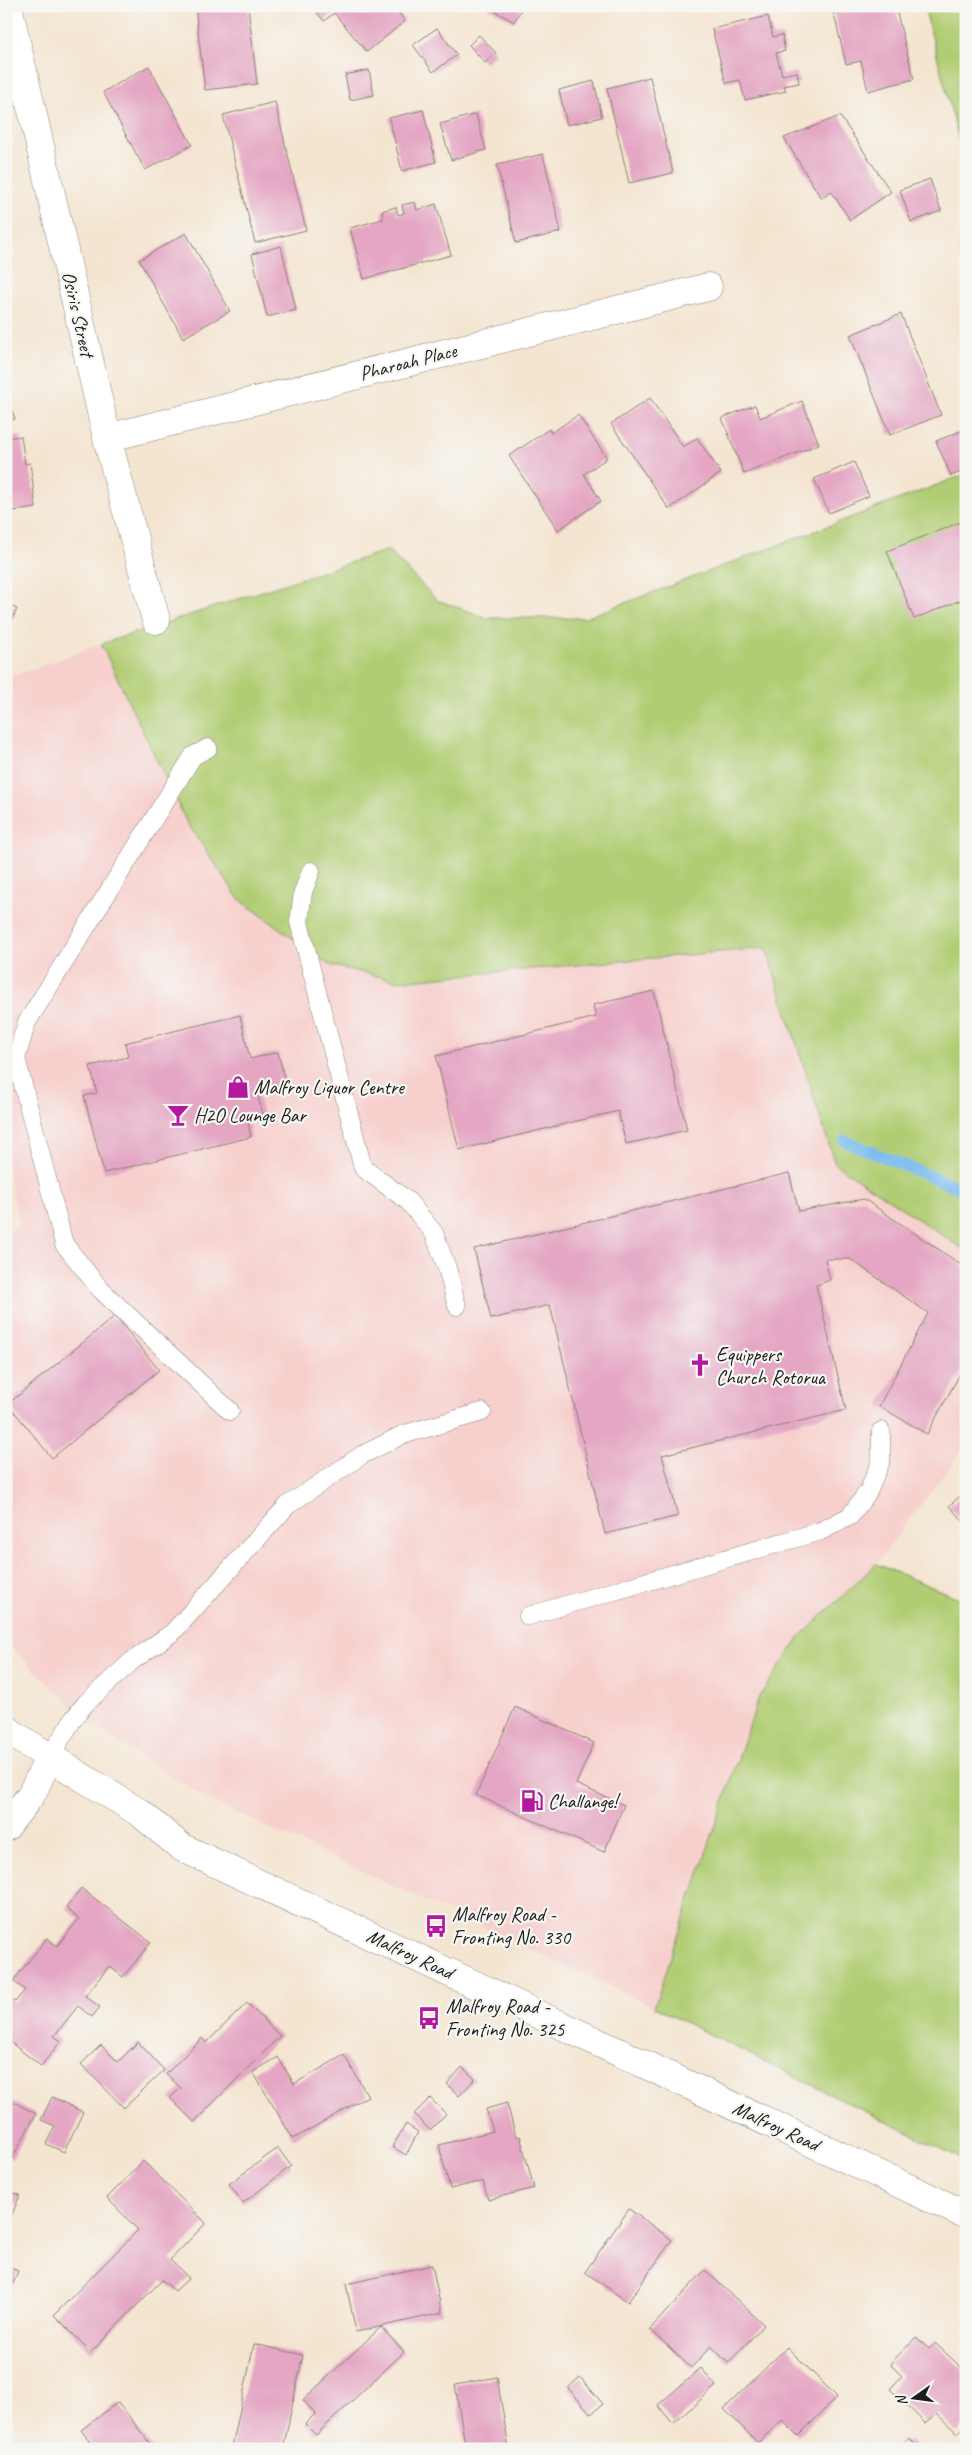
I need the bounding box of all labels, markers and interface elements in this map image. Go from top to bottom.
street label: Osiris Street [56,269,101,362]
street label: Pharoah Place [357,338,461,386]
shop icon: Malfroy Liquor Centre [225,1074,251,1100]
place label: Malfroy Liquor Centre [254,1075,405,1100]
bar icon: H2O Lounge Bar [165,1102,191,1128]
place label: H2O Lounge Bar [194,1103,308,1128]
place label: Equippers Church Rotorua [716,1342,827,1390]
church icon: Equippers Church Rotorua [687,1352,713,1378]
fuel station icon: Challange! [519,1788,545,1814]
place label: Challange! [548,1789,621,1814]
place label: Malfroy Road - Fronting No. 330 [452,1902,572,1950]
bus stop icon: Malfroy Road - Fronting No. 330 [423,1913,449,1939]
street label: Malfroy Road [363,1923,460,1986]
place label: Malfroy Road - Fronting No. 325 [446,1994,565,2042]
bus stop icon: Malfroy Road - Fronting No. 325 [416,2005,442,2031]
street label: Malfroy Road [729,2095,826,2158]
north arrow [890,2372,940,2422]
text: N [892,2393,911,2407]

